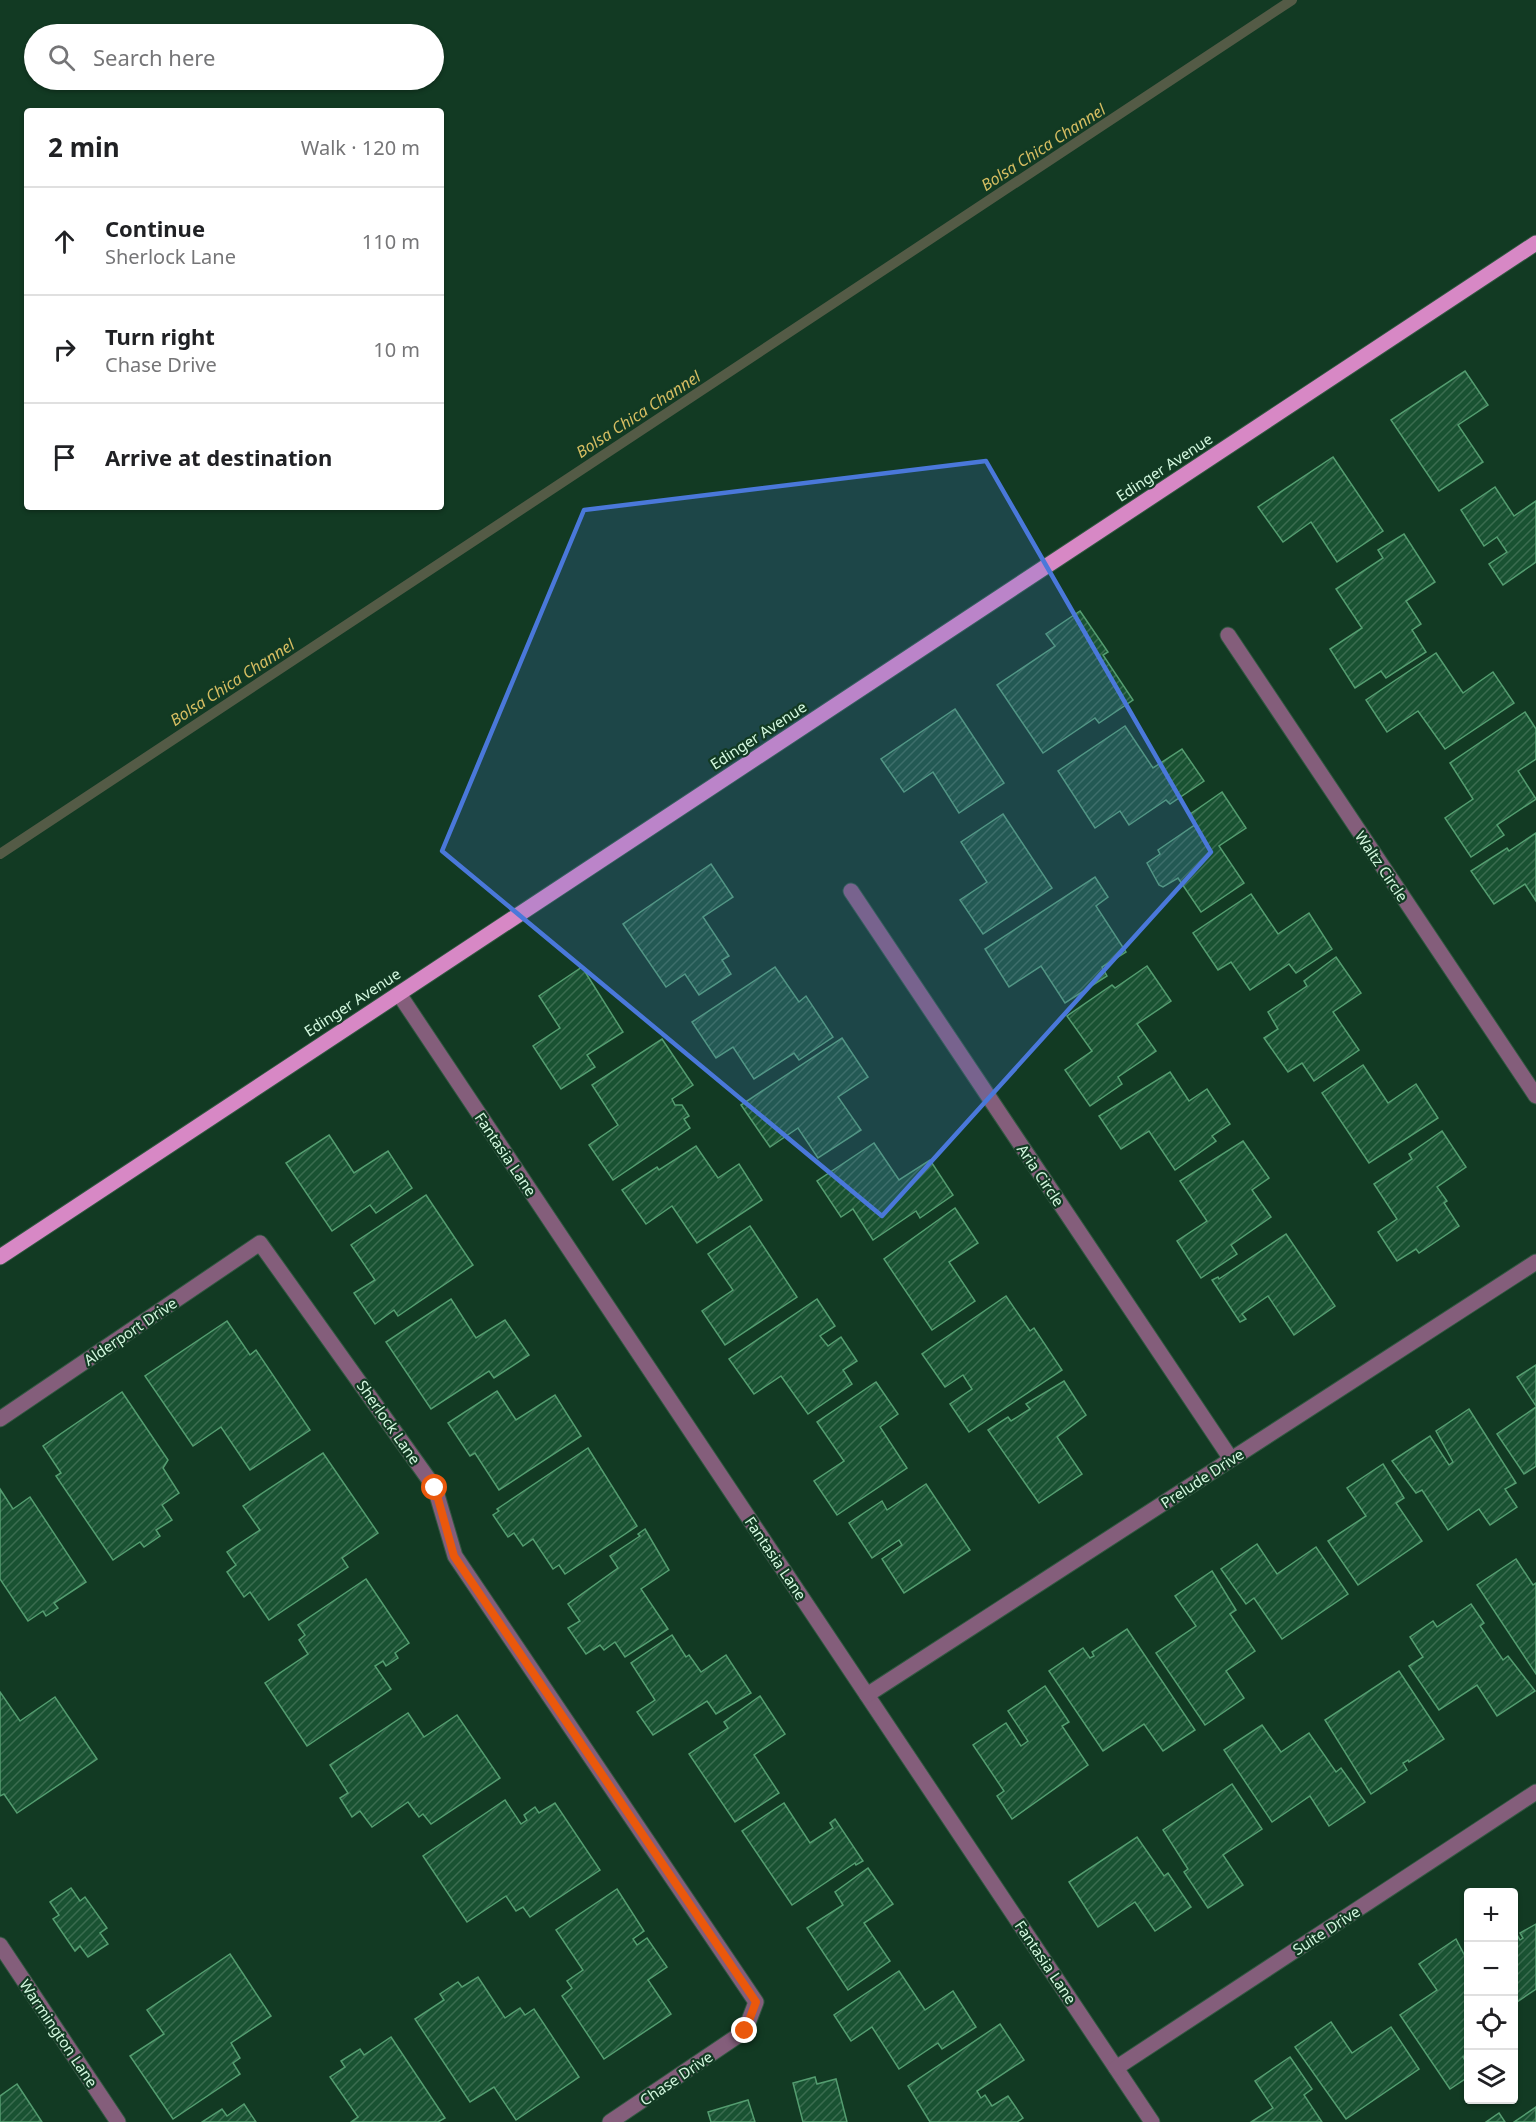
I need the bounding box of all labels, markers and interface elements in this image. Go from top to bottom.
search box [24,24,444,90]
icon: search [45,41,78,74]
text: Search here [93,42,215,72]
water label: Bolsa Chica Channel [976,98,1110,196]
text: 2 min [48,129,120,165]
text: Walk · 120 m [301,134,420,161]
text: Continue [105,213,205,243]
icon: ahead [48,225,81,258]
text: 110 m [362,228,420,255]
text: Sherlock Lane [105,243,236,270]
text: Turn right [105,321,215,351]
icon: right [48,333,81,366]
text: 10 m [373,336,420,363]
text: Chase Drive [105,351,217,378]
water label: Bolsa Chica Channel [571,365,705,463]
street label: Edinger Avenue [1112,428,1216,506]
icon: arrive [48,441,81,474]
text: Arrive at destination [105,442,332,472]
water label: Bolsa Chica Channel [165,633,299,731]
street label: Edinger Avenue [706,696,810,774]
street label: Waltz Circle [1351,827,1413,905]
street label: Edinger Avenue [300,963,404,1041]
street label: Fantasia Lane [471,1108,541,1200]
street label: Aria Circle [1013,1140,1069,1210]
street label: Alderport Drive [80,1292,180,1370]
street label: Sherlock Lane [353,1376,425,1468]
street label: Prelude Drive [1157,1444,1247,1512]
route start [421,1474,447,1500]
street label: Fantasia Lane [741,1512,811,1604]
map controls [1464,1888,1518,2104]
button: + [1464,1888,1518,1942]
street label: Suite Drive [1289,1901,1363,1959]
street label: Fantasia Lane [1011,1916,1081,2008]
button: − [1464,1942,1518,1996]
street label: Warmington Lane [15,1975,103,2091]
button: locate [1464,1996,1518,2050]
route end [731,2017,757,2043]
street label: Chase Drive [636,2046,716,2110]
button: layers [1464,2050,1518,2104]

